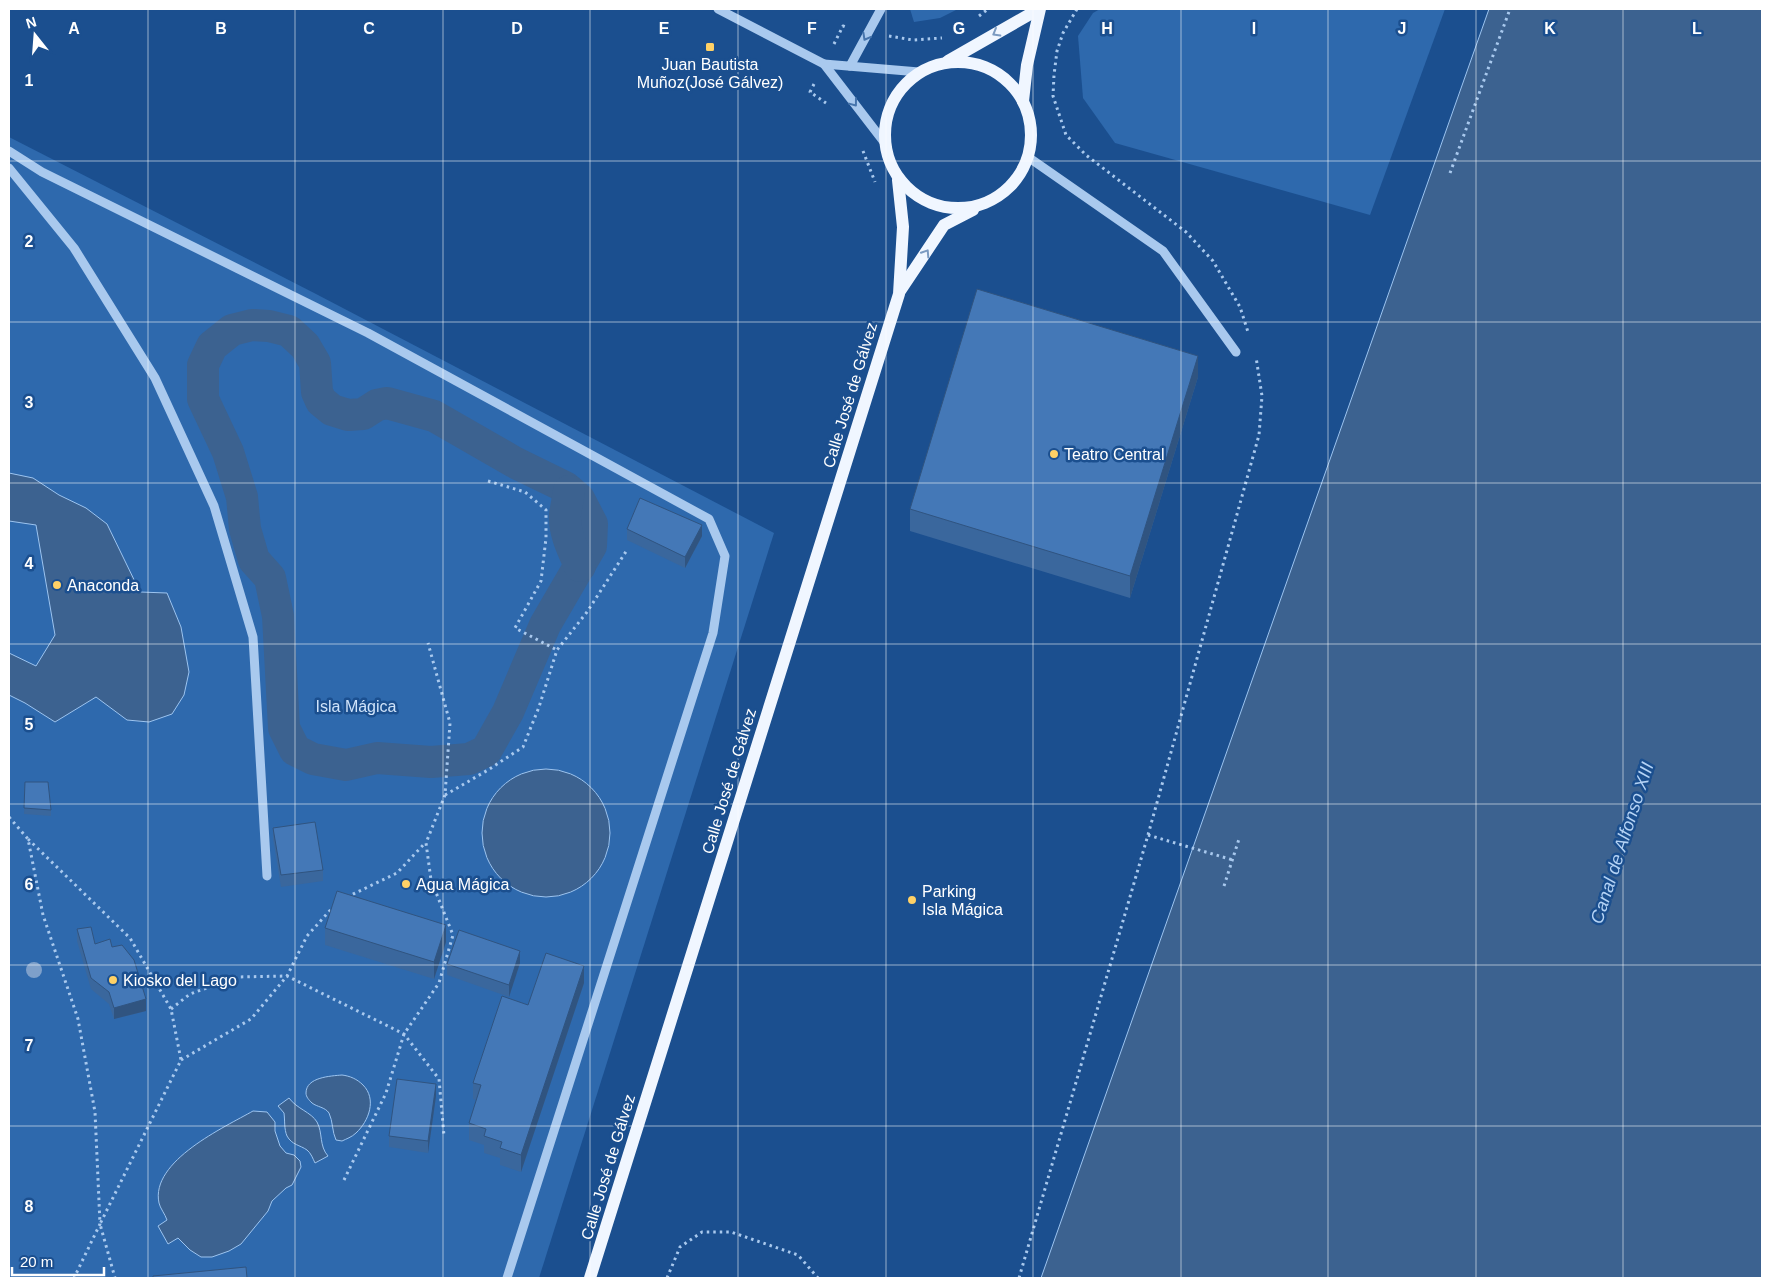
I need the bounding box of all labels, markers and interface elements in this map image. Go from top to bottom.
north arrow [10,10,60,60]
text: N [24,13,38,32]
text: A [68,20,80,37]
text: B [215,20,227,37]
text: C [363,20,375,37]
text: D [511,20,523,37]
text: E [659,20,670,37]
text: F [807,20,817,37]
text: G [953,20,965,37]
text: H [1101,20,1113,37]
text: I [1252,20,1256,37]
text: J [1398,20,1406,37]
text: K [1544,20,1556,37]
text: L [1692,20,1702,37]
one-way arrow [993,27,1002,37]
one-way arrow [862,32,872,41]
marker: Juan Bautista Muñoz(José Gálvez) [704,41,716,53]
place label: Juan Bautista Muñoz(José Gálvez) [637,56,783,91]
text: 1 [25,72,34,89]
one-way arrow [848,97,856,106]
text: 2 [25,233,34,250]
one-way arrow [919,249,929,258]
street label: Calle José de Gálvez [820,320,880,470]
text: 3 [25,394,34,411]
place label: Teatro Central [1064,446,1165,463]
marker: Teatro Central [1048,448,1060,460]
text: 4 [25,555,34,572]
place label: Anaconda [67,577,139,594]
marker: Anaconda [51,579,63,591]
park label: Isla Mágica [316,698,397,715]
street label: Calle José de Gálvez [699,706,759,856]
text: 5 [25,716,34,733]
water label: Canal de Alfonso XIII [1586,760,1658,926]
text: 6 [25,876,34,893]
place label: Agua Mágica [416,876,509,893]
marker: Agua Mágica [400,878,412,890]
place label: Parking Isla Mágica [922,883,1003,918]
marker: Parking Isla Mágica [906,894,918,906]
place label: Kiosko del Lago [123,972,237,989]
marker: Kiosko del Lago [107,974,119,986]
text: 7 [25,1037,34,1054]
street label: Calle José de Gálvez [578,1092,638,1242]
text: 8 [25,1198,34,1215]
scale bar [12,1244,105,1276]
text: 20 m [20,1253,53,1270]

